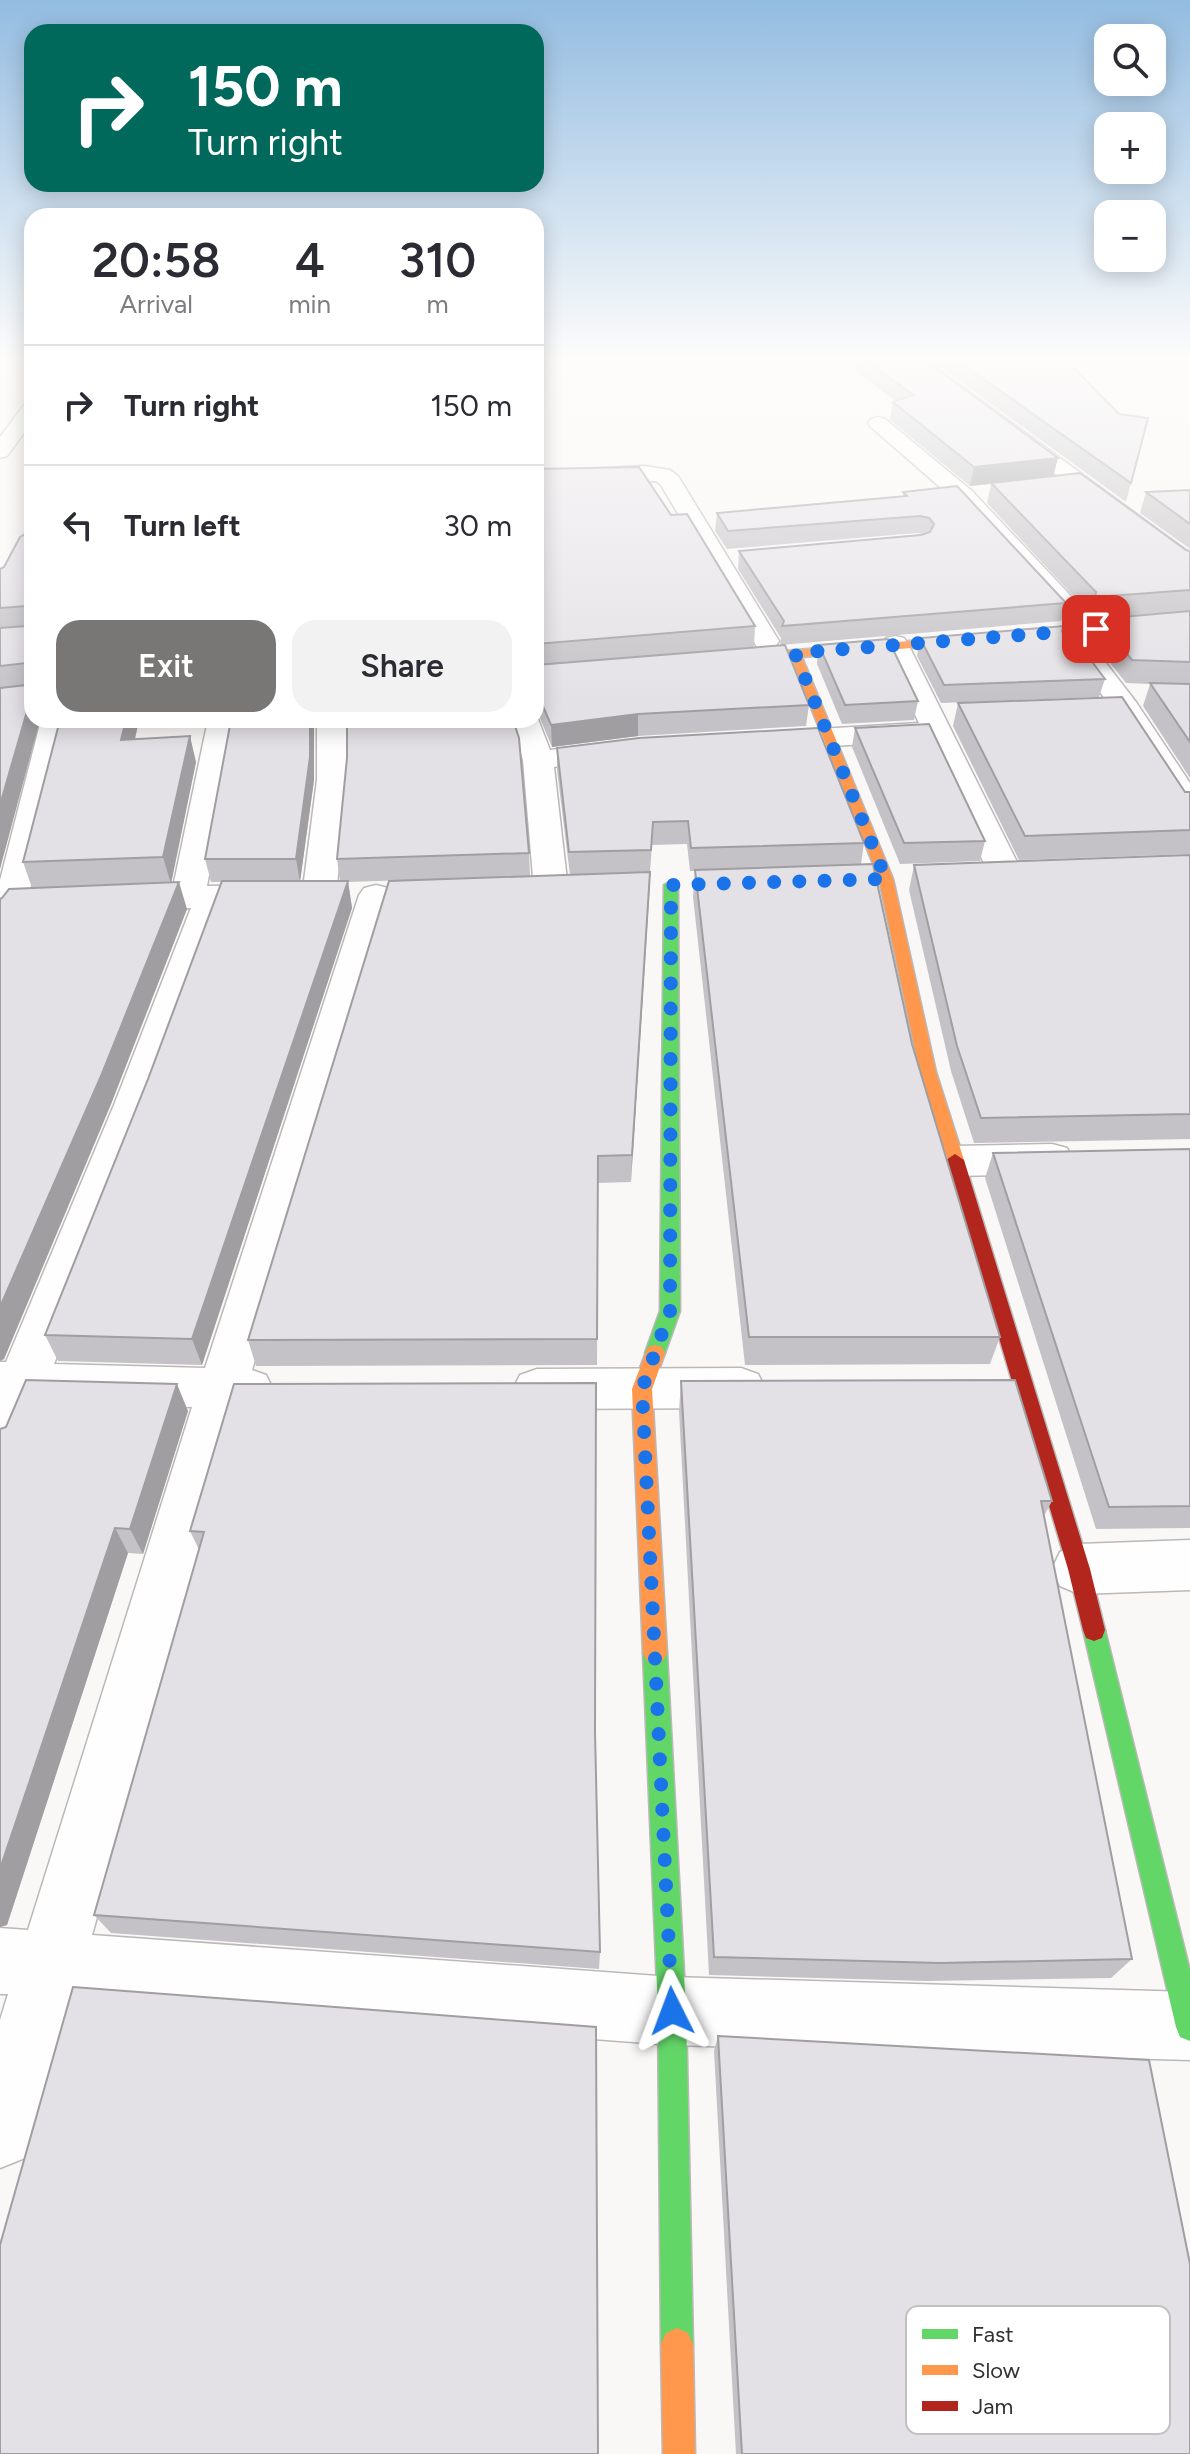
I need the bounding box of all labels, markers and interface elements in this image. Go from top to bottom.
map controls [1094,24,1166,272]
button: search [1094,24,1166,96]
text: 150 m [188,53,343,120]
icon: right [56,56,160,160]
button: + [1094,112,1166,184]
text: Turn right [188,121,343,164]
button: − [1094,200,1166,272]
text: 20:58 [92,231,221,289]
text: 4 [295,231,325,289]
text: 310 [399,231,476,289]
text: Arrival [120,288,193,320]
text: min [288,288,331,320]
text: m [426,288,449,320]
icon: right [56,383,100,427]
text: Turn right [124,387,259,424]
text: 150 m [430,387,512,424]
icon: left [56,503,100,547]
text: Turn left [124,507,241,544]
text: 30 m [444,507,512,544]
pin [1062,595,1130,663]
icon: arrive [1074,607,1118,651]
button: Exit [56,620,276,712]
button: Share [292,620,512,712]
position arrow [630,1969,714,2053]
legend [906,2306,1170,2434]
text: Fast [972,2321,1014,2348]
text: Slow [972,2357,1021,2384]
text: Jam [972,2393,1013,2420]

